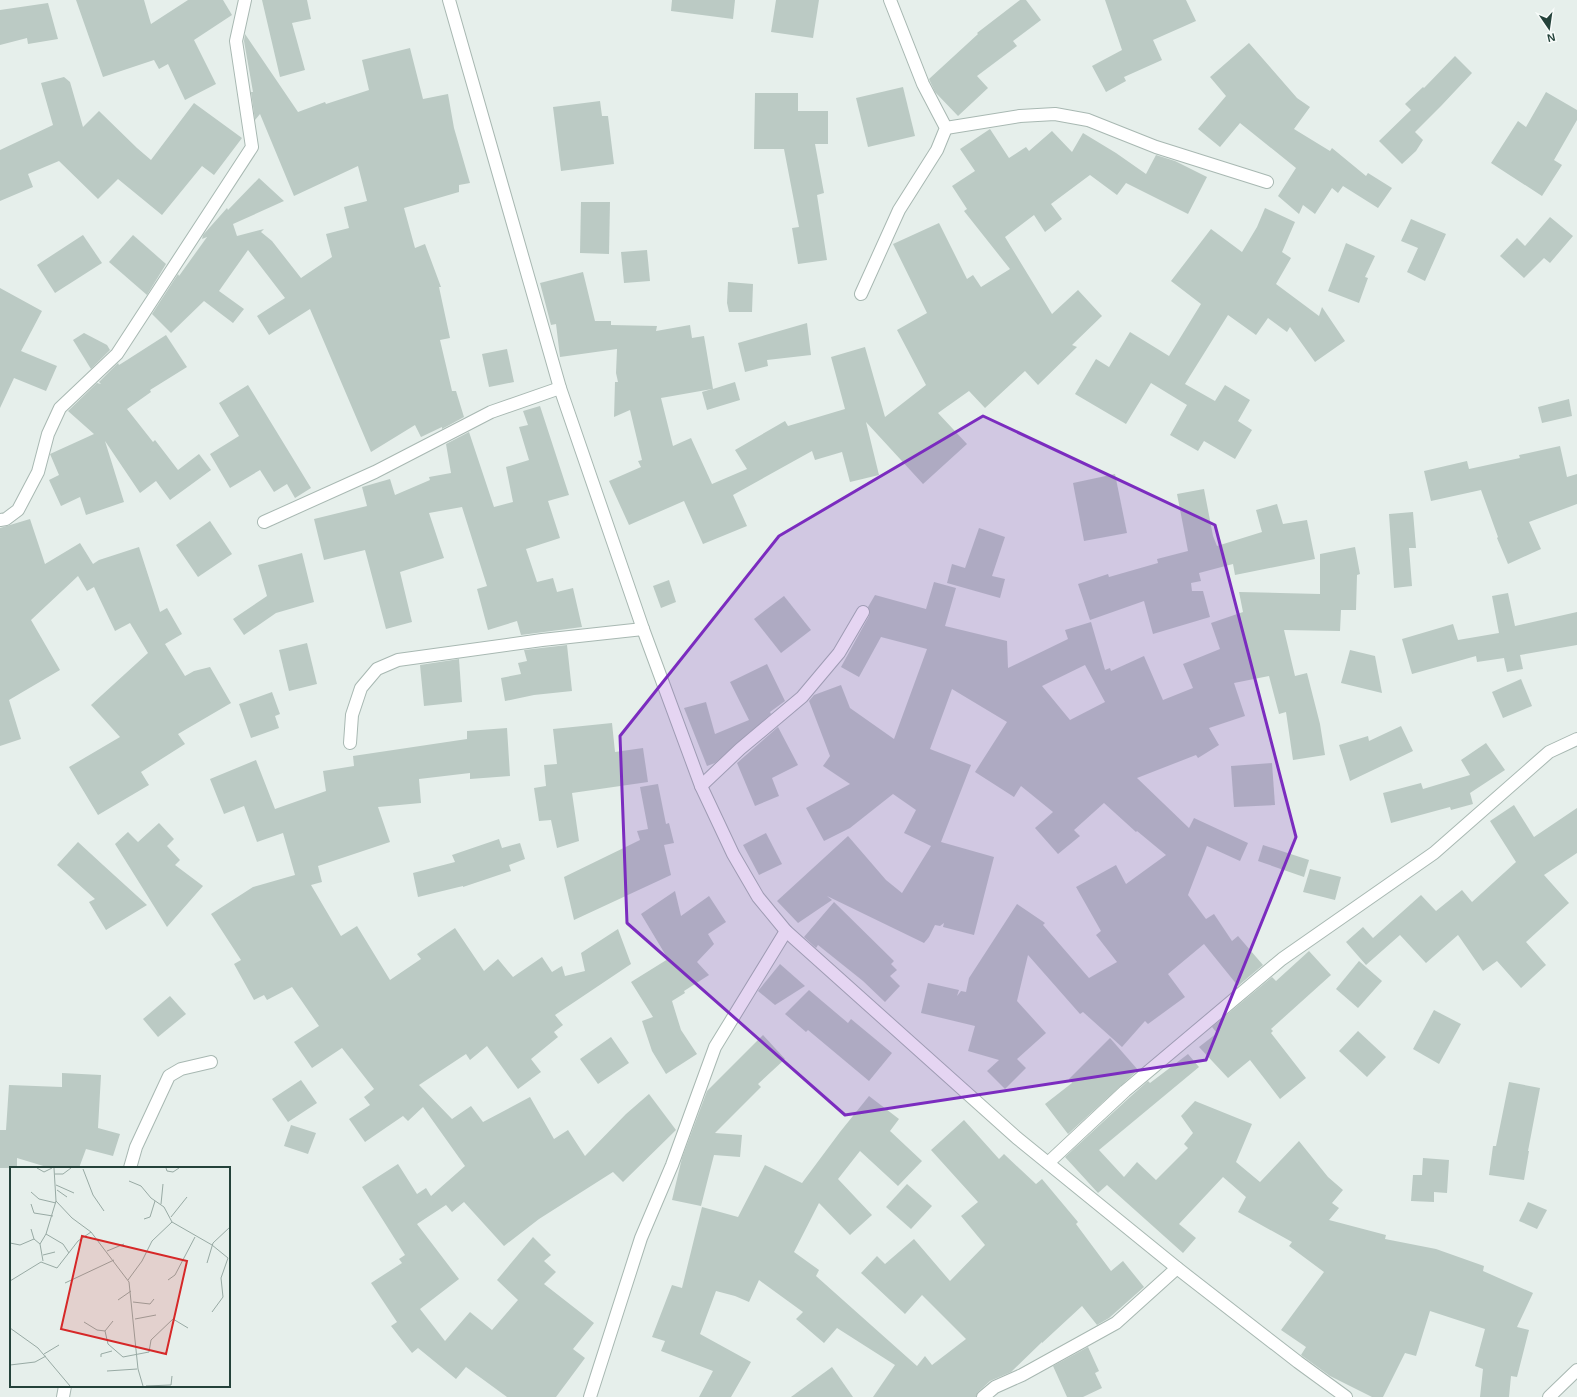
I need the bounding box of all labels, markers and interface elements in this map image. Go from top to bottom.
north arrow [1529,8,1569,48]
text: N [1546,31,1556,44]
inset map [10,1167,230,1387]

